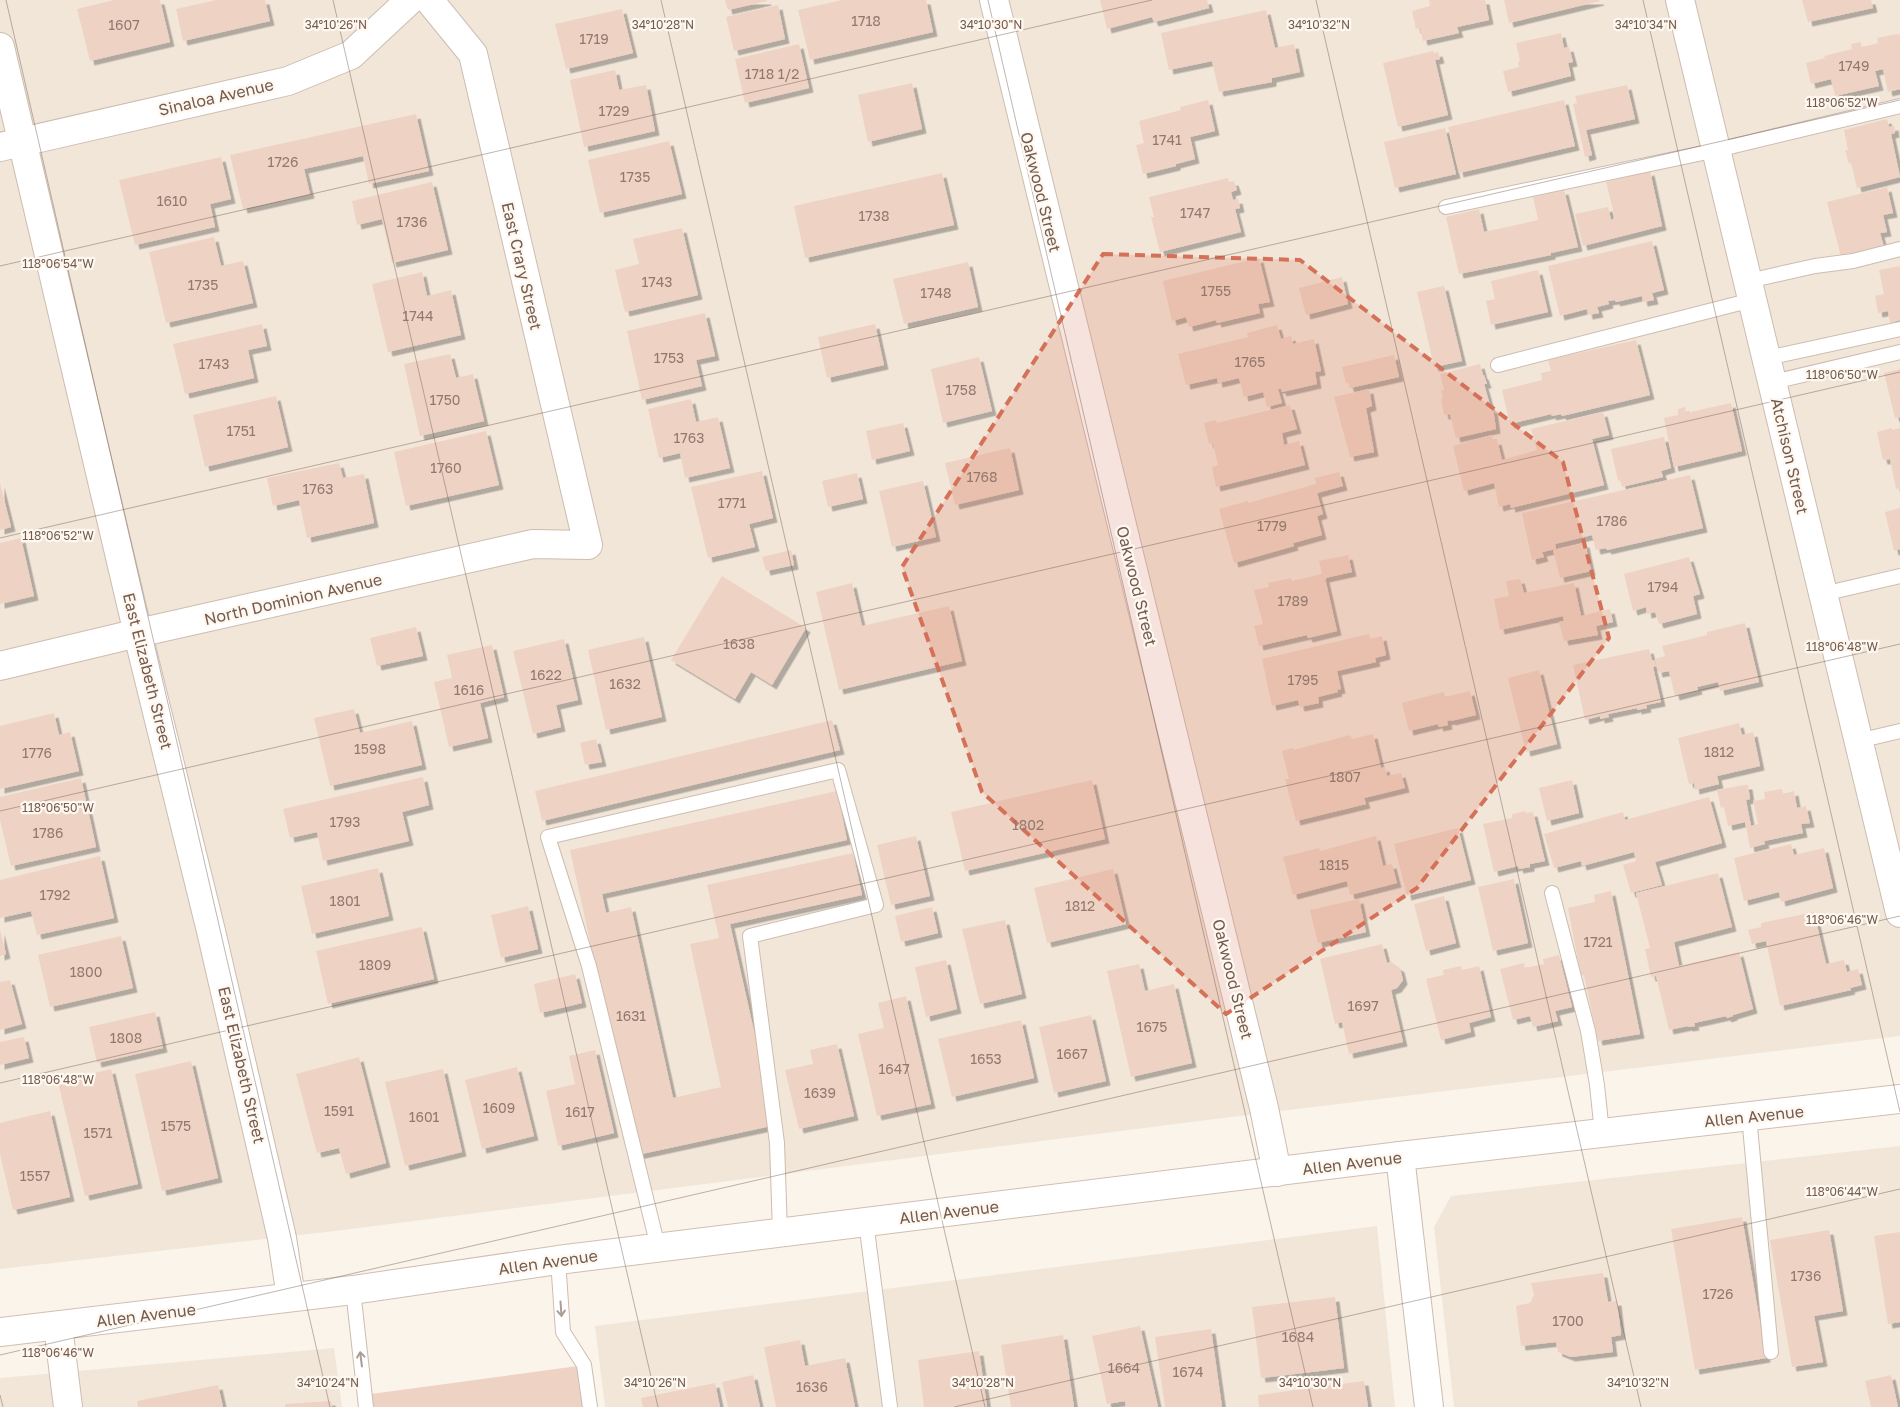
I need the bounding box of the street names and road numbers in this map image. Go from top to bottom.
street label: Sinaloa Avenue [157,74,275,120]
street label: Oakwood Street [1016,130,1066,254]
street label: East Crary Street [498,200,546,332]
street label: Atchison Street [1767,396,1813,516]
street label: Oakwood Street [1112,524,1162,648]
street label: North Dominion Avenue [202,569,384,629]
street label: East Elizabeth Street [119,591,177,751]
street label: Oakwood Street [1208,917,1258,1041]
street label: East Elizabeth Street [214,985,270,1145]
street label: Allen Avenue [1703,1101,1805,1131]
street label: Allen Avenue [1301,1147,1403,1179]
street label: Allen Avenue [898,1196,1000,1228]
street label: Allen Avenue [497,1245,599,1279]
street label: Allen Avenue [95,1299,197,1331]

